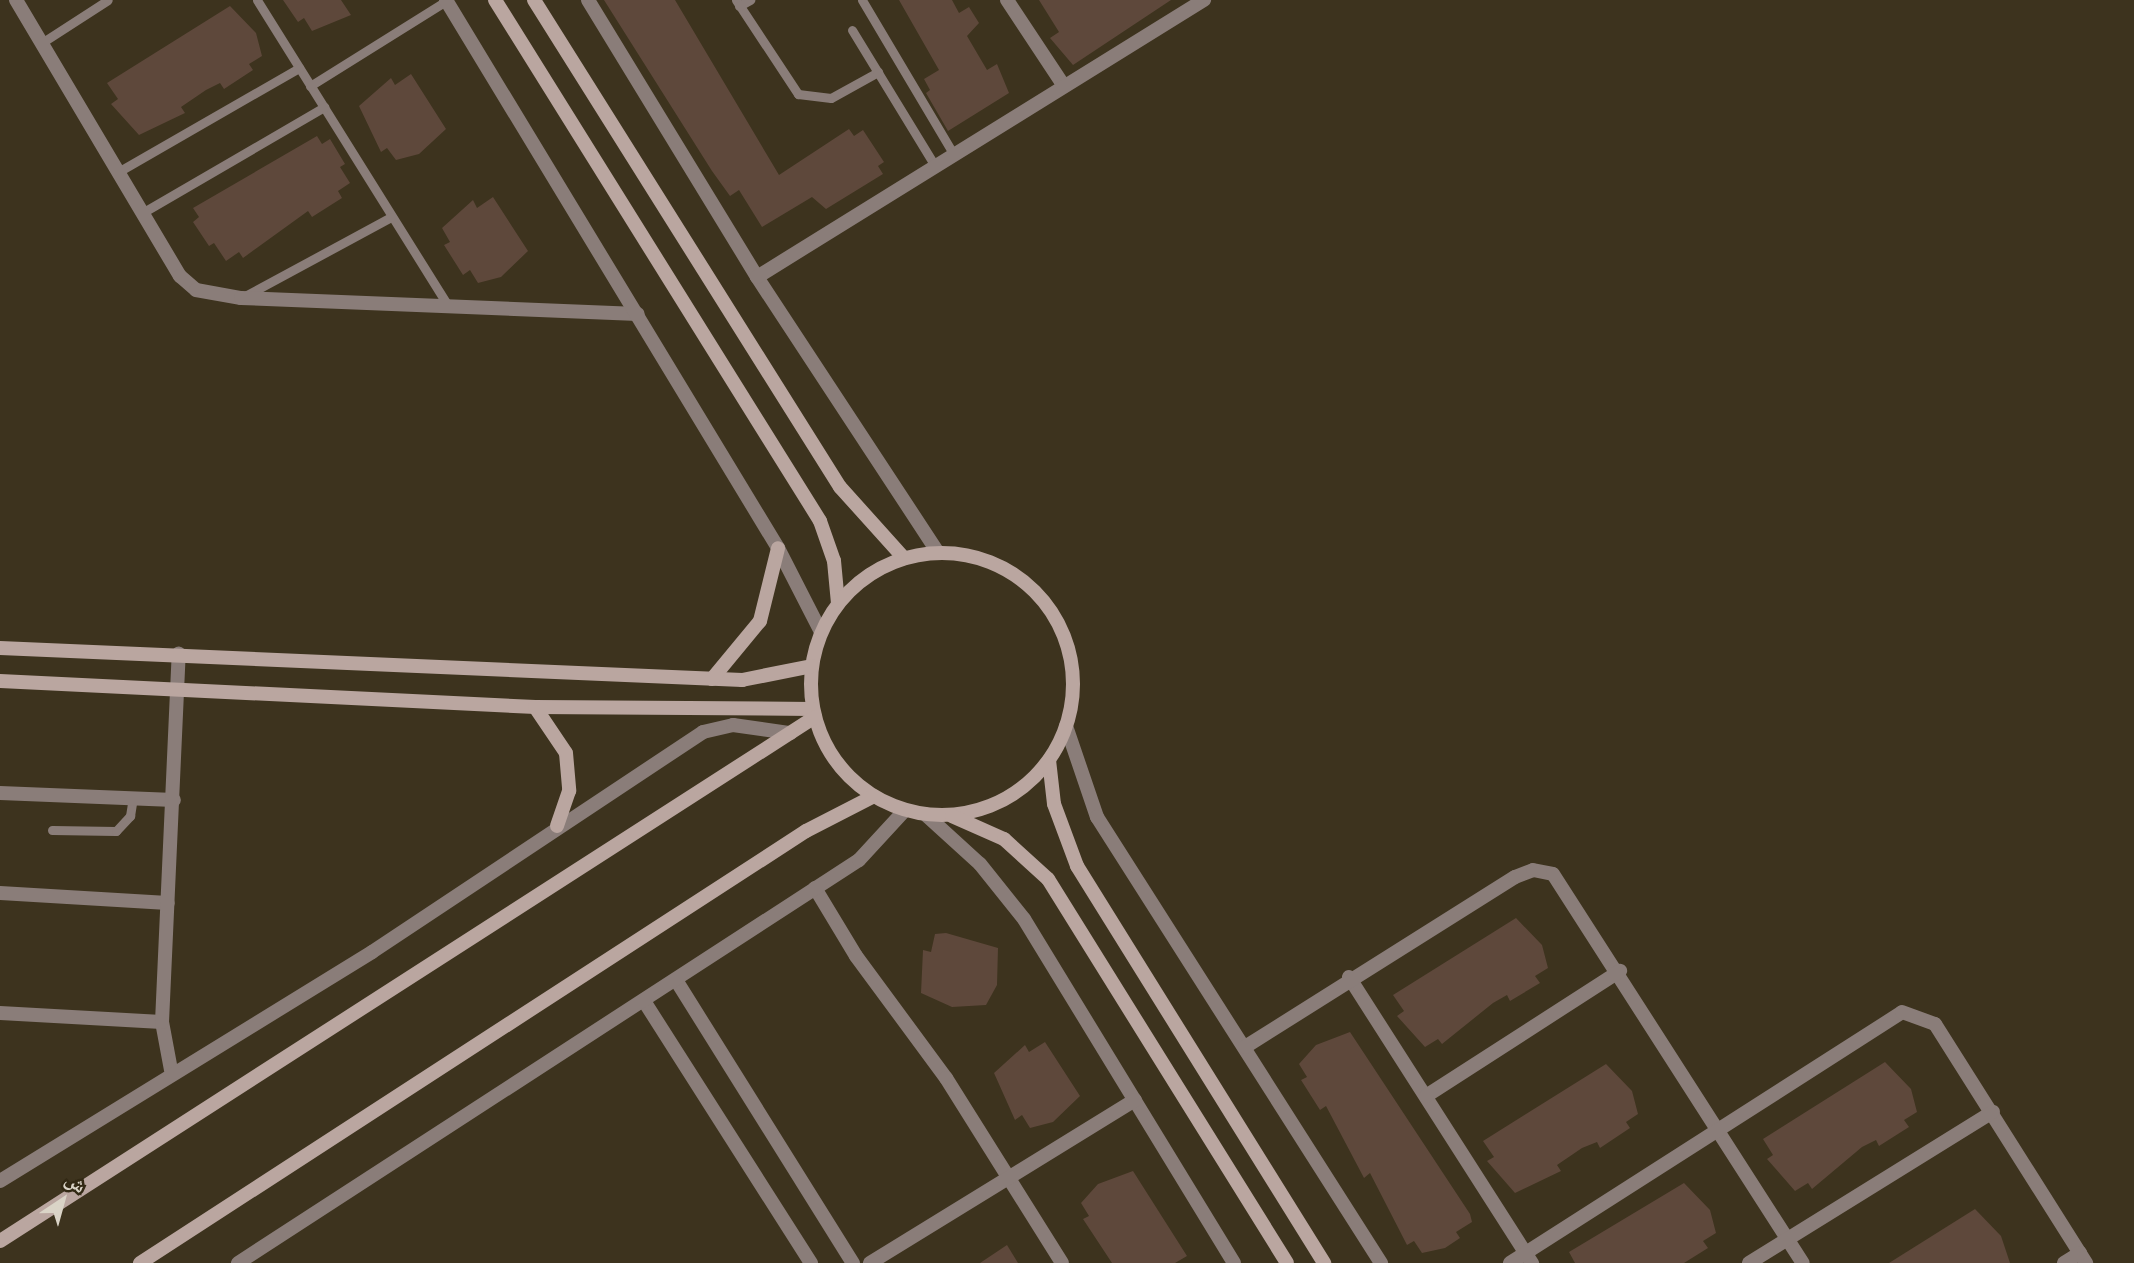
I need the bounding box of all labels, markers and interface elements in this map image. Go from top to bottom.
north arrow [28,1165,98,1235]
text: ش [60,1167,91,1199]

